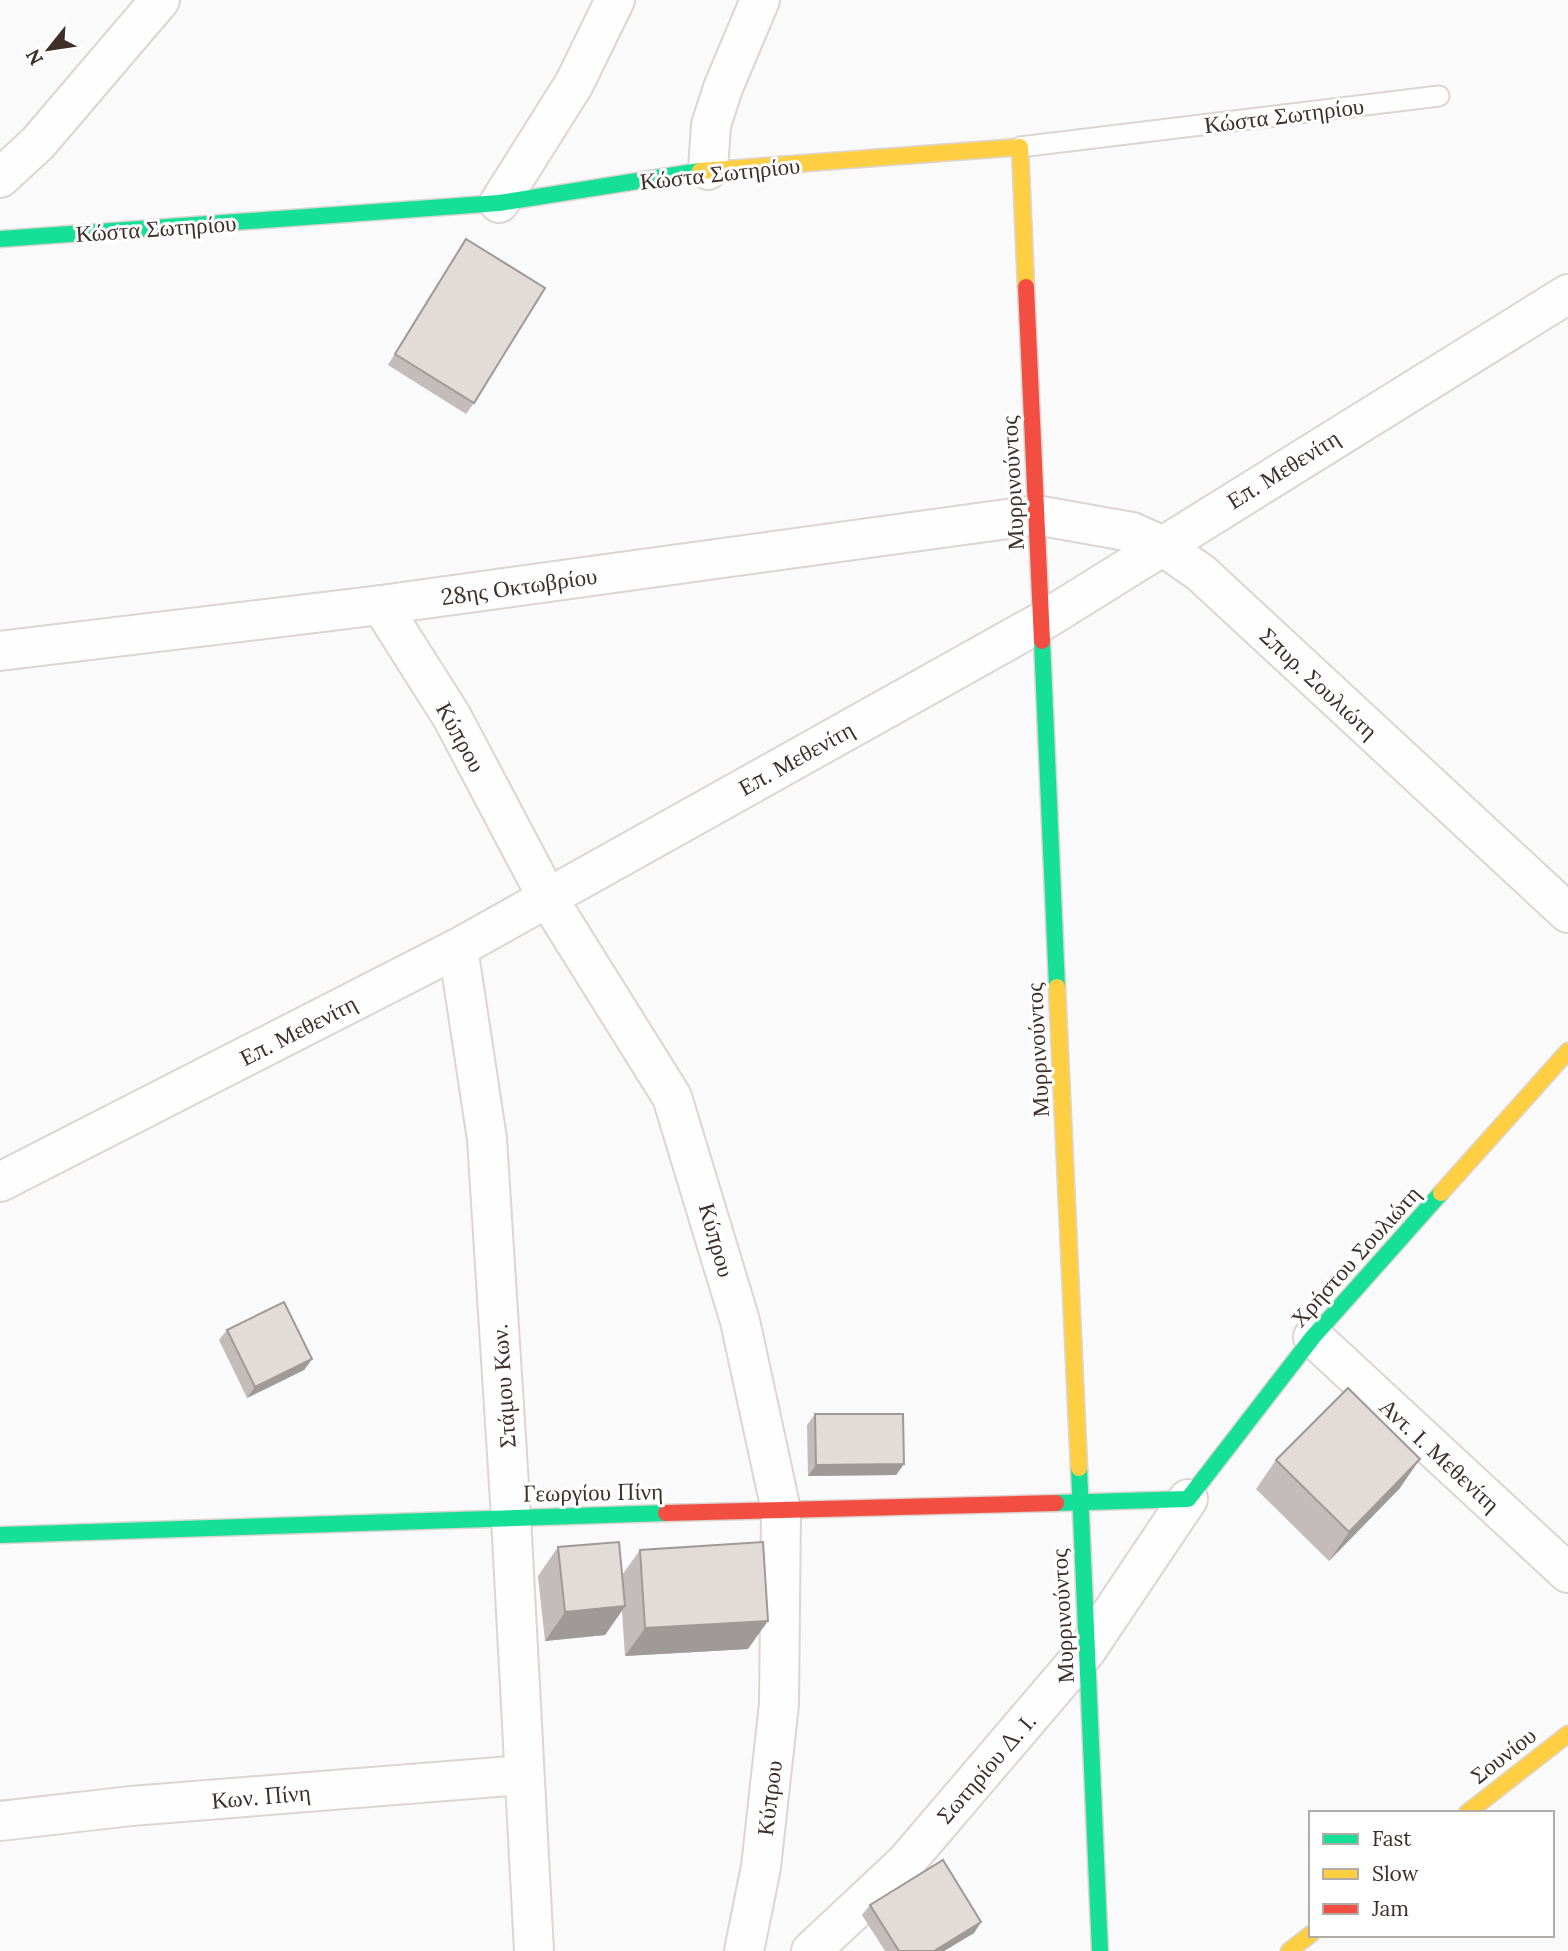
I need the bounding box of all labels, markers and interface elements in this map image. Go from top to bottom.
north arrow [14,14,84,84]
text: N [20,45,48,70]
street label: Κώστα Σωτηρίου [1202,91,1366,139]
street label: Κώστα Σωτηρίου [638,150,802,196]
street label: Κώστα Σωτηρίου [75,208,237,248]
street label: Μυρρινούντος [994,415,1030,551]
street label: Επ. Μεθενίτη [1221,423,1345,515]
street label: 28ης Οκτωβρίου [439,561,599,611]
street label: Σπυρ. Σουλιώτη [1254,621,1384,745]
street label: Κύπρου [430,697,492,777]
street label: Επ. Μεθενίτη [733,714,859,802]
street label: Μυρρινούντος [1019,982,1055,1118]
street label: Επ. Μεθενίτη [235,988,361,1072]
street label: Χρήστου Σουλιώτη [1284,1179,1426,1333]
street label: Κύπρου [693,1200,741,1280]
street label: Στάμου Κων. [484,1323,522,1449]
street label: Αντ. Ι. Μεθενίτη [1374,1392,1506,1518]
street label: Γεωργίου Πίνη [523,1476,663,1508]
street label: Μυρρινούντος [1044,1548,1080,1684]
street label: Σωτηρίου Δ. Ι. [930,1707,1042,1829]
street label: Σουνίου [1464,1720,1542,1790]
street label: Κύπρου [750,1759,788,1837]
street label: Κων. Πίνη [210,1777,312,1815]
legend [1309,1811,1554,1937]
text: Fast [1372,1825,1412,1852]
text: Slow [1372,1860,1419,1887]
text: Jam [1371,1895,1409,1922]

